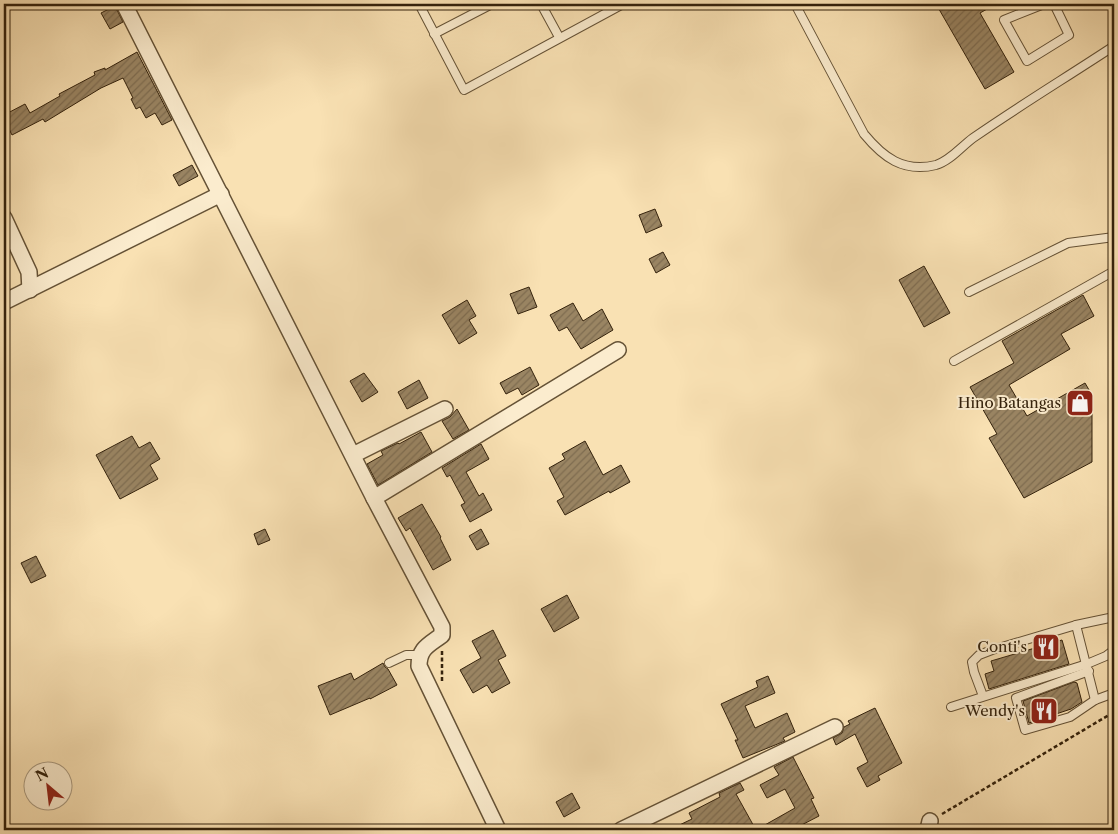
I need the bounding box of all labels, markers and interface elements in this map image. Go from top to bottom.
shop icon: Hino Batangas [1065,388,1095,418]
place label: Hino Batangas [958,393,1061,412]
restaurant icon: Conti's [1031,632,1061,662]
place label: Conti's [977,637,1027,656]
restaurant icon: Wendy's [1029,696,1059,726]
place label: Wendy's [964,701,1025,720]
north arrow [22,762,72,812]
text: N [32,764,51,785]

